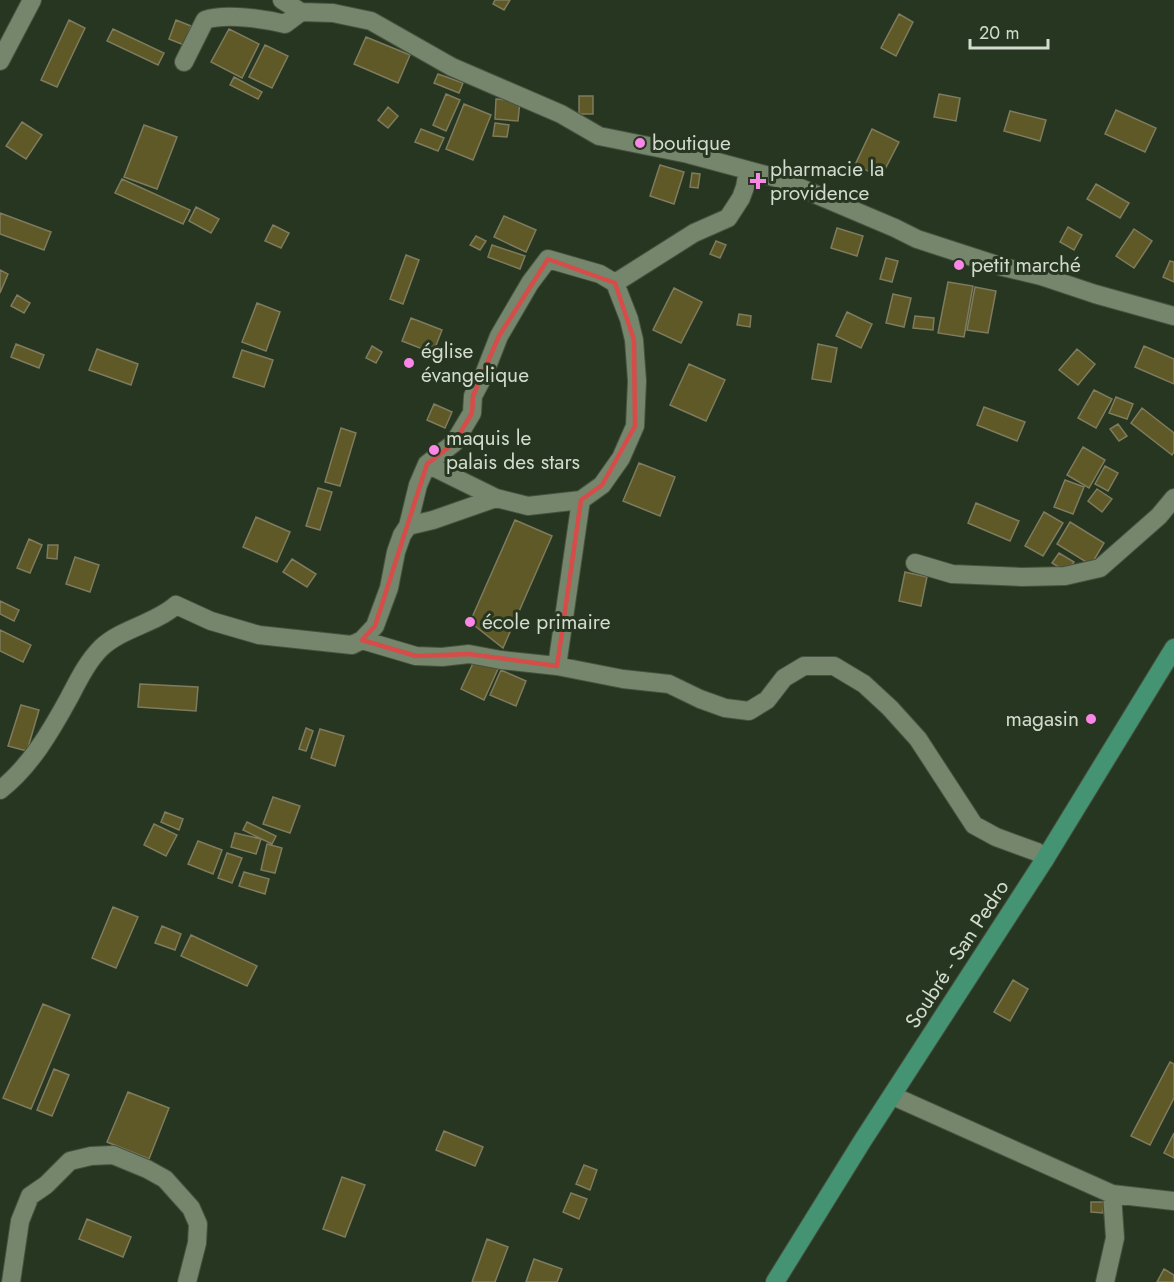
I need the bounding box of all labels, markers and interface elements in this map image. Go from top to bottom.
scale bar [970,12,1048,50]
text: 20 m [979,20,1019,46]
place label: boutique [652,128,731,158]
marker: boutique [633,136,647,150]
place label: pharmacie la providence [770,154,884,208]
marker: pharmacie la providence [751,174,765,188]
place label: petit marché [971,250,1081,280]
marker: petit marché [952,258,966,272]
place label: église évangelique [421,336,529,390]
marker: église évangelique [402,356,416,370]
place label: maquis le palais des stars [446,423,580,477]
marker: maquis le palais des stars [427,443,441,457]
place label: école primaire [482,607,611,637]
marker: école primaire [463,615,477,629]
place label: magasin [1006,704,1079,734]
marker: magasin [1084,712,1098,726]
street label: Soubré - San Pedro [898,874,1016,1034]

